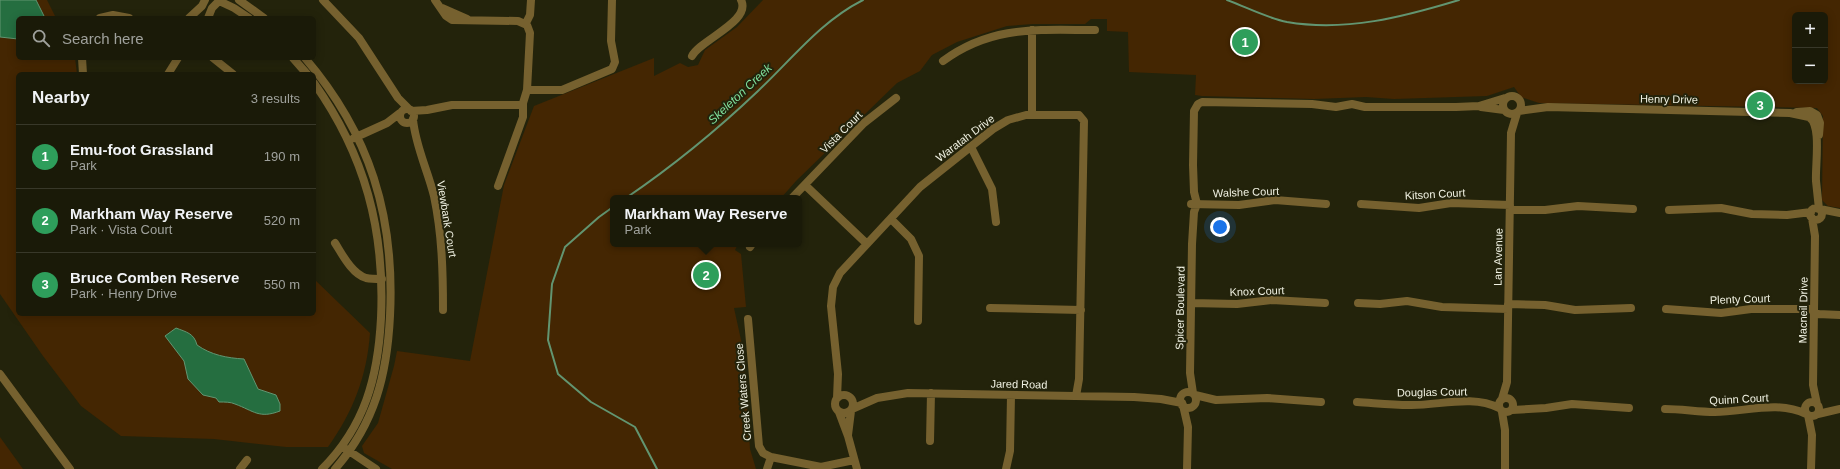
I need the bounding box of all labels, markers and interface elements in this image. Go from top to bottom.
map controls [1792,12,1828,84]
button: + [1792,12,1828,48]
search box [16,16,316,60]
icon: search [30,27,52,49]
pin: 1 [1232,27,1258,57]
text: Search here [62,30,144,47]
button: − [1792,48,1828,84]
water label: Skeleton Creek [705,60,776,127]
text: Nearby [32,88,90,107]
pin: 3 [1747,90,1773,120]
text: 3 results [251,91,300,106]
street label: Henry Drive [1640,92,1698,106]
street label: Vista Court [818,109,864,155]
street label: Waratah Drive [933,112,997,164]
text: Emu-foot Grassland [70,141,213,158]
text: 1 [41,149,49,164]
text: 190 m [264,149,300,164]
text: Park [70,158,97,173]
street label: Viewbank Court [435,180,459,258]
street label: Walshe Court [1213,185,1279,199]
street label: Kitson Court [1404,186,1466,202]
popup [610,195,802,247]
text: Markham Way Reserve [70,205,233,222]
text: Markham Way Reserve [625,205,787,222]
text: 2 [41,213,49,228]
text: 520 m [264,213,300,228]
your location [1210,217,1230,237]
text: Park · Vista Court [70,222,172,237]
text: Park [625,222,651,237]
street label: Lan Avenue [1491,228,1505,286]
pin: 2 [693,260,719,290]
street label: Spicer Boulevard [1173,266,1187,350]
text: Bruce Comben Reserve [70,269,239,286]
text: 3 [41,277,49,292]
text: 550 m [264,277,300,292]
street label: Macneil Drive [1796,277,1810,343]
street label: Knox Court [1229,284,1285,298]
text: Park · Henry Drive [70,286,177,301]
street label: Plenty Court [1710,292,1770,306]
street label: Creek Waters Close [733,343,753,441]
street label: Jared Road [990,378,1048,390]
street label: Douglas Court [1397,385,1467,399]
street label: Quinn Court [1709,391,1769,407]

